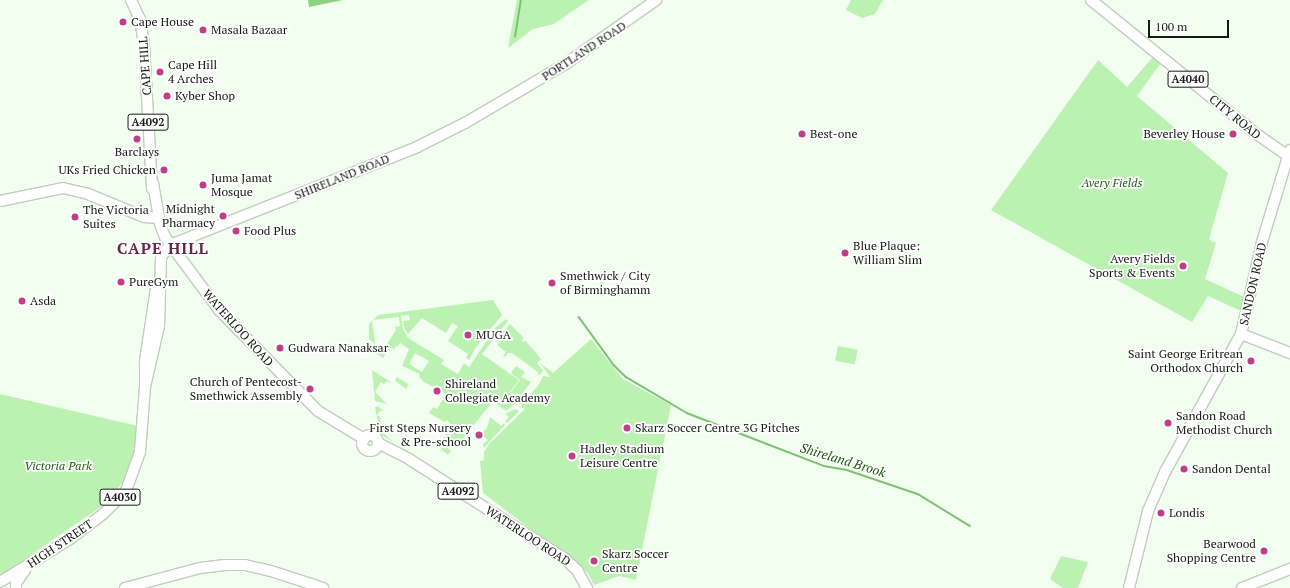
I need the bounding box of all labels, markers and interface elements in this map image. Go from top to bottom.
scale bar [1150,12,1231,38]
place label: Cape House [131,15,194,29]
marker: Cape House [118,17,128,27]
street label: PORTLAND ROAD [539,18,629,84]
text: 100 m [1155,19,1187,34]
place label: Masala Bazaar [211,23,287,37]
marker: Masala Bazaar [198,25,208,35]
street label: CAPE HILL [136,36,154,96]
place label: Cape Hill 4 Arches [168,58,217,86]
marker: Cape Hill 4 Arches [155,67,165,77]
road number: A4040 [1167,70,1209,88]
place label: Kyber Shop [175,89,235,103]
marker: Kyber Shop [162,91,172,101]
street label: CITY ROAD [1206,92,1264,142]
road number: A4092 [127,113,169,131]
place label: Best-one [810,127,857,141]
place label: Beverley House [1143,127,1225,141]
marker: Best-one [797,129,807,139]
marker: Beverley House [1228,129,1238,139]
marker: Barclays [132,134,142,144]
place label: Barclays [115,145,159,159]
street label: SHIRELAND ROAD [292,151,392,203]
place label: UKs Fried Chicken [59,163,156,177]
marker: UKs Fried Chicken [159,165,169,175]
place label: Juma Jamat Mosque [211,171,272,199]
park label: Avery Fields [1082,176,1142,190]
marker: Juma Jamat Mosque [198,180,208,190]
place label: Midnight Pharmacy [162,202,215,230]
place label: The Victoria Suites [83,203,149,231]
marker: Midnight Pharmacy [218,211,228,221]
marker: The Victoria Suites [70,212,80,222]
place label: Food Plus [244,224,296,238]
marker: Food Plus [231,226,241,236]
district label: CAPE HILL [117,238,209,258]
place label: Blue Plaque: William Slim [853,239,922,267]
street label: SANDON ROAD [1236,241,1270,327]
marker: Blue Plaque: William Slim [840,248,850,258]
place label: Avery Fields Sports & Events [1089,252,1175,280]
marker: Avery Fields Sports & Events [1178,261,1188,271]
place label: Smethwick / City of Birminghamm [560,269,650,297]
place label: PureGym [129,275,178,289]
marker: PureGym [116,277,126,287]
marker: Smethwick / City of Birminghamm [547,278,557,288]
street label: WATERLOO ROAD [200,287,276,369]
place label: Asda [30,294,56,308]
marker: Asda [17,296,27,306]
place label: MUGA [476,328,511,342]
marker: MUGA [463,330,473,340]
place label: Gudwara Nanaksar [288,341,388,355]
marker: Gudwara Nanaksar [275,343,285,353]
place label: Saint George Eritrean Orthodox Church [1128,347,1243,375]
marker: Saint George Eritrean Orthodox Church [1246,356,1256,366]
place label: Church of Pentecost- Smethwick Assembly [189,375,302,403]
place label: Shireland Collegiate Academy [445,377,550,405]
marker: Church of Pentecost- Smethwick Assembly [305,384,315,394]
marker: Shireland Collegiate Academy [432,386,442,396]
place label: Sandon Road Methodist Church [1176,409,1272,437]
marker: Sandon Road Methodist Church [1163,418,1173,428]
place label: First Steps Nursery & Pre-school [369,421,471,449]
place label: Skarz Soccer Centre 3G Pitches [635,421,800,435]
marker: Skarz Soccer Centre 3G Pitches [622,423,632,433]
marker: First Steps Nursery & Pre-school [474,430,484,440]
water label: Shireland Brook [798,440,888,480]
place label: Hadley Stadium Leisure Centre [580,442,664,470]
marker: Hadley Stadium Leisure Centre [567,451,577,461]
park label: Victoria Park [24,459,92,473]
place label: Sandon Dental [1192,462,1271,476]
marker: Sandon Dental [1179,464,1189,474]
road number: A4092 [437,482,479,500]
road number: A4030 [99,488,141,506]
street label: WATERLOO ROAD [483,503,573,569]
place label: Londis [1169,506,1205,520]
marker: Londis [1156,508,1166,518]
street label: HIGH STREET [25,517,95,571]
place label: Bearwood Shopping Centre [1167,537,1256,565]
marker: Bearwood Shopping Centre [1259,546,1269,556]
place label: Skarz Soccer Centre [602,547,669,575]
marker: Skarz Soccer Centre [589,556,599,566]

